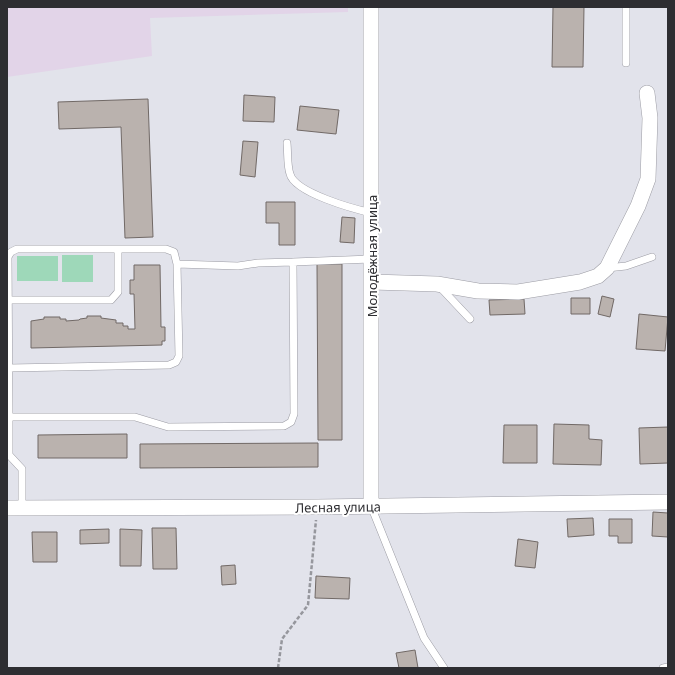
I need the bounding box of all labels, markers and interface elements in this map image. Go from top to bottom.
street label: Молодёжная улица [363,195,381,317]
street label: Лесная улица [295,497,381,517]

